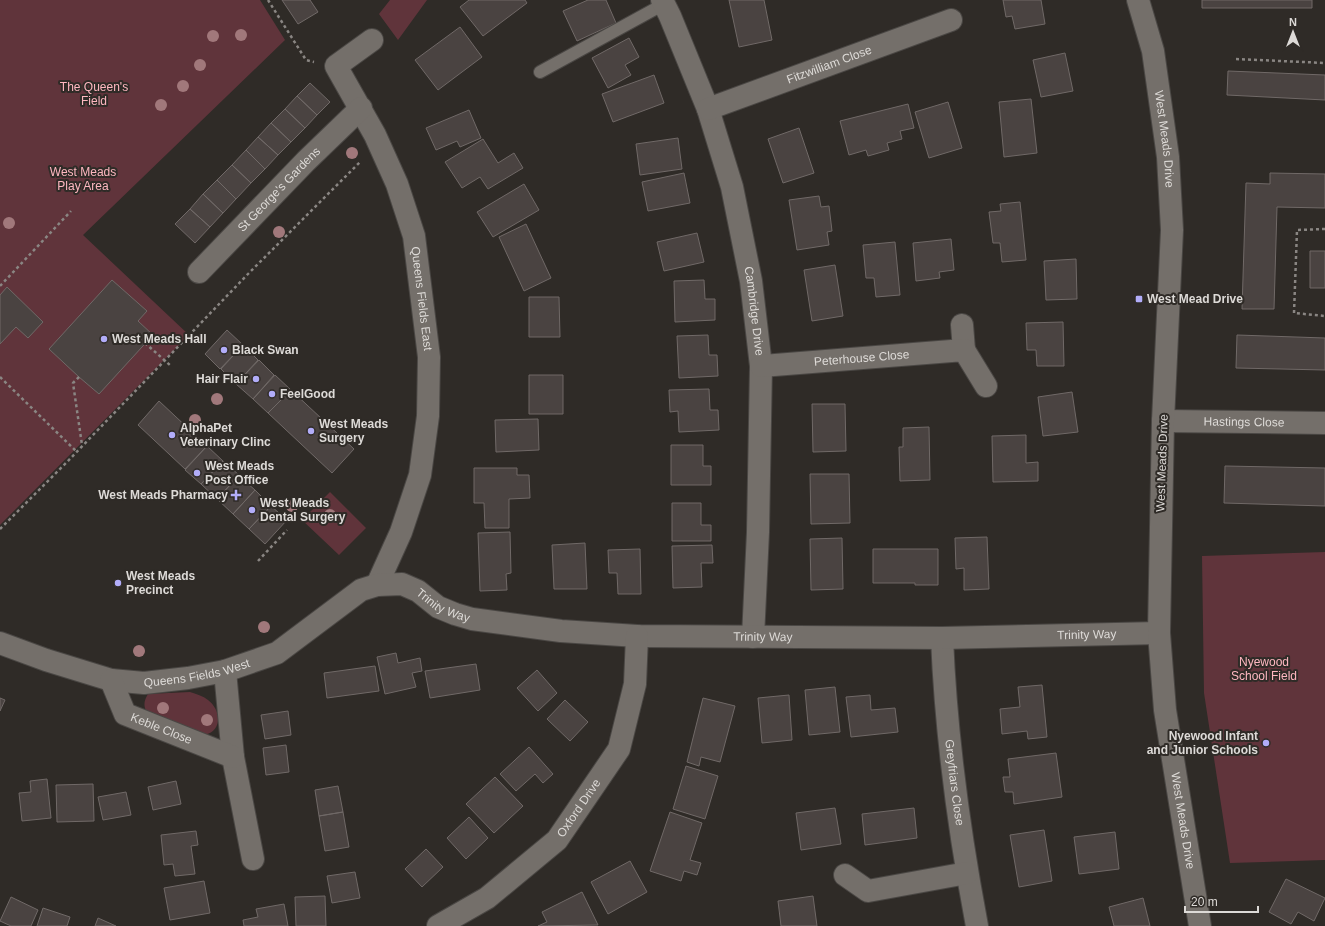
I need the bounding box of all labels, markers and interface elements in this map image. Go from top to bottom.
north arrow [1273,12,1313,52]
text: N [1289,16,1297,28]
street label: Fitzwilliam Close [785,43,874,87]
park label: The Queen's Field [60,80,128,108]
street label: West Meads Drive [1152,90,1177,188]
street label: St George's Gardens [235,144,323,235]
park label: West Meads Play Area [50,165,116,193]
street label: Queens Fields East [408,246,435,352]
street label: Cambridge Drive [741,265,767,357]
place label: West Mead Drive [1147,292,1243,306]
marker: West Mead Drive [1134,294,1144,304]
place label: West Meads Hall [112,332,206,346]
marker: West Meads Hall [99,334,109,344]
place label: Black Swan [232,343,299,357]
marker: Black Swan [219,345,229,355]
street label: Peterhouse Close [814,347,910,369]
place label: Hair Flair [196,372,248,386]
marker: Hair Flair [251,374,261,384]
place label: FeelGood [280,387,335,401]
marker: FeelGood [267,389,277,399]
street label: West Meads Drive [1153,414,1171,512]
street label: Hastings Close [1204,415,1285,430]
place label: West Meads Surgery [319,417,388,445]
place label: AlphaPet Veterinary Clinc [180,421,271,449]
marker: West Meads Surgery [306,426,316,436]
marker: AlphaPet Veterinary Clinc [167,430,177,440]
place label: West Meads Post Office [205,459,274,487]
marker: West Meads Post Office [192,468,202,478]
place label: West Meads Pharmacy [98,488,228,502]
marker: West Meads Pharmacy [231,490,241,500]
place label: West Meads Dental Surgery [260,496,346,524]
marker: West Meads Dental Surgery [247,505,257,515]
place label: West Meads Precinct [126,569,195,597]
marker: West Meads Precinct [113,578,123,588]
street label: Trinity Way [414,586,472,625]
street label: Trinity Way [1057,627,1117,642]
street label: Trinity Way [733,630,793,644]
park label: Nyewood School Field [1231,655,1297,683]
street label: Queens Fields West [143,656,252,690]
street label: Keble Close [129,710,194,747]
place label: Nyewood Infant and Junior Schools [1147,729,1258,757]
marker: Nyewood Infant and Junior Schools [1261,738,1271,748]
street label: Greyfriars Close [942,739,967,827]
street label: West Meads Drive [1168,771,1198,871]
street label: Oxford Drive [554,776,604,840]
scale bar [1185,888,1258,914]
text: 20 m [1191,895,1218,909]

